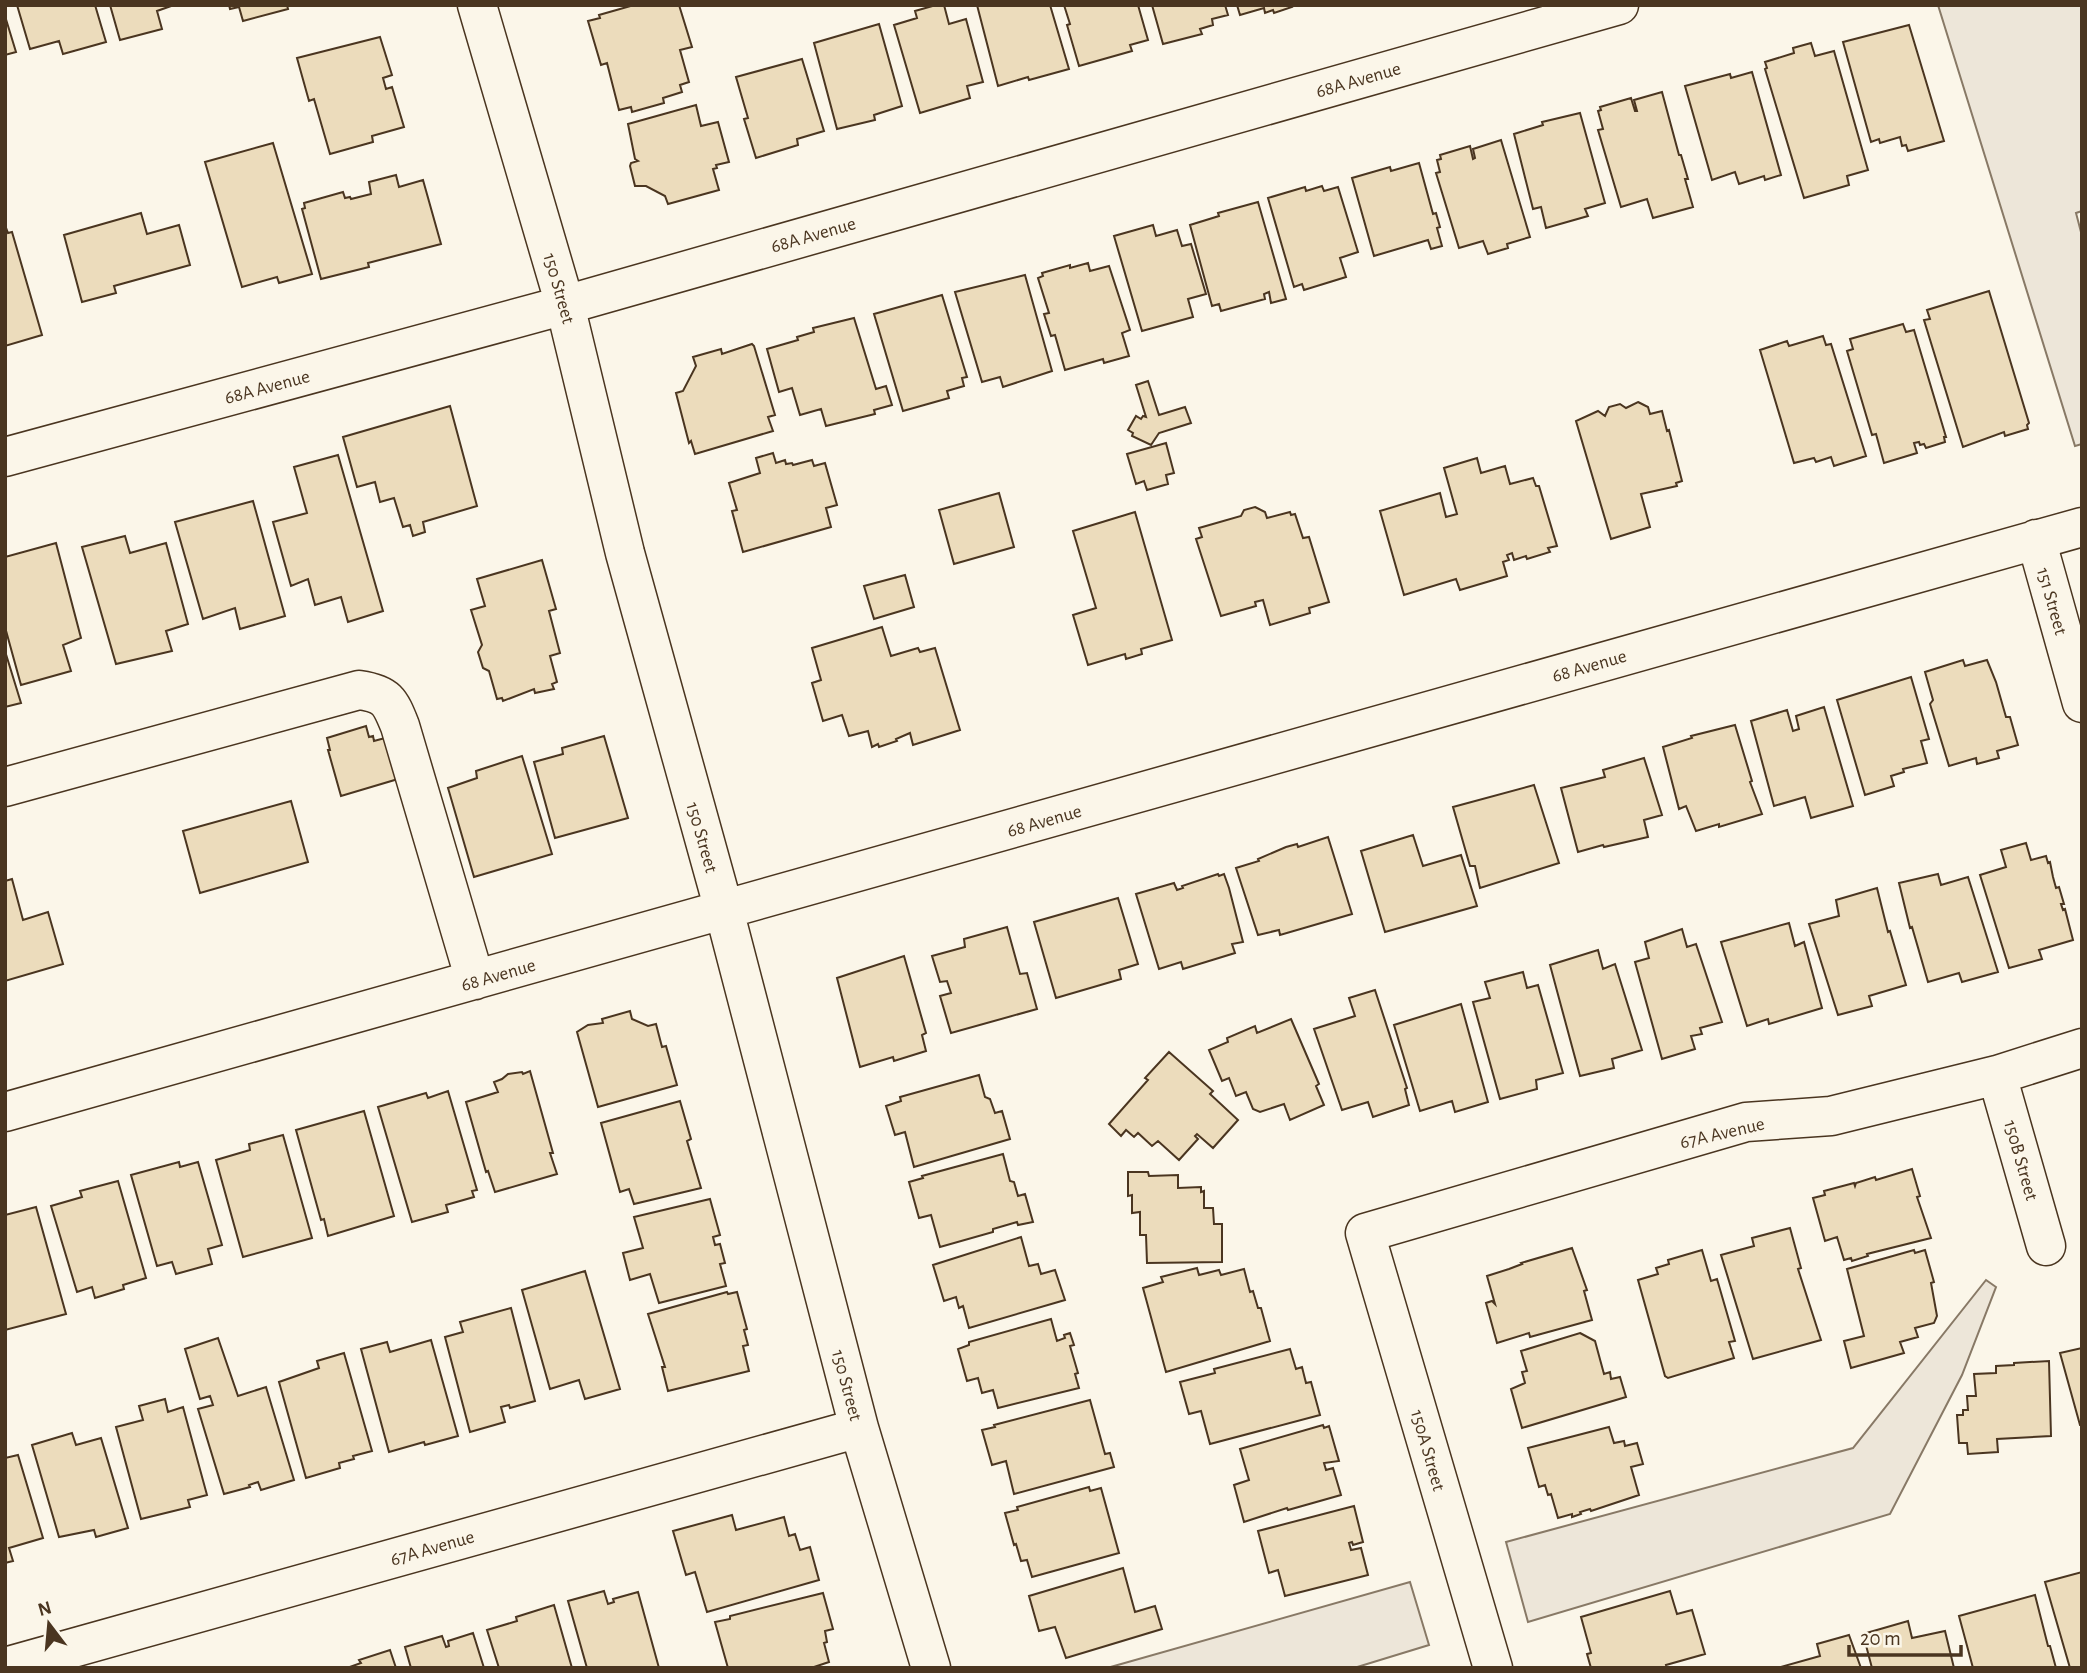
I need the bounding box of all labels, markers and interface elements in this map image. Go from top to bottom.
street label: 68A Avenue [1314,59,1403,102]
street label: 68A Avenue [769,214,858,257]
street label: 150 Street [539,251,578,326]
street label: 68A Avenue [223,367,312,408]
street label: 151 Street [2033,566,2070,637]
street label: 68 Avenue [1550,647,1629,686]
street label: 150 Street [682,800,721,875]
street label: 68 Avenue [1005,802,1084,841]
street label: 68 Avenue [459,956,538,995]
street label: 67A Avenue [1678,1114,1767,1152]
street label: 150B Street [2000,1118,2041,1203]
street label: 150 Street [828,1348,865,1423]
street label: 150A Street [1407,1408,1448,1493]
street label: 67A Avenue [388,1527,477,1569]
north arrow [14,1589,84,1659]
text: N [36,1598,54,1620]
scale bar [1849,1614,1961,1658]
text: 20 m [1860,1628,1901,1649]

